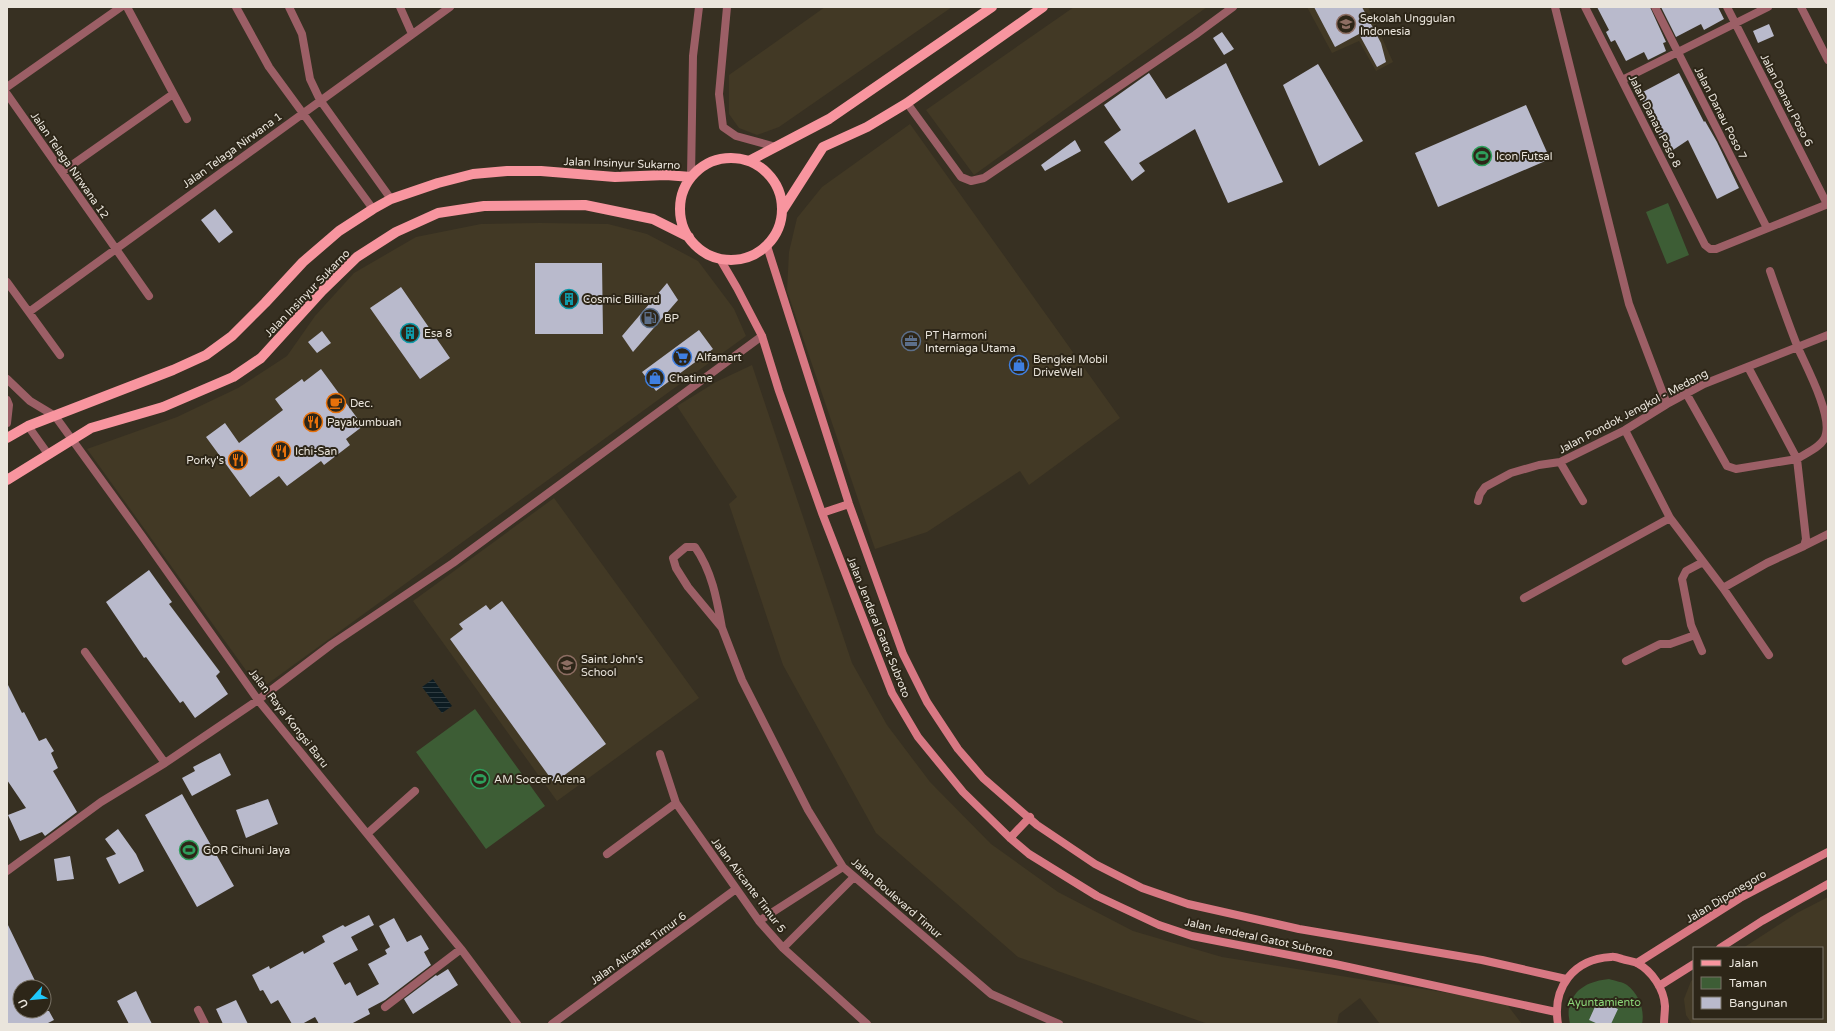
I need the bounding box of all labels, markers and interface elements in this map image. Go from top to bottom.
place label: Sekolah Unggulan Indonesia [1360,12,1455,38]
school or university icon: Sekolah Unggulan Indonesia [1335,13,1357,35]
street label: Jalan Danau Poso 6 [1758,52,1816,149]
street label: Jalan Danau Poso 7 [1692,65,1750,162]
street label: Jalan Danau Poso 8 [1626,73,1684,170]
street label: Jalan Telaga Nirwana 12 [28,110,111,221]
street label: Jalan Telaga Nirwana 1 [180,110,285,191]
sports icon: Icon Futsal [1471,145,1493,167]
place label: Icon Futsal [1496,150,1552,163]
street label: Jalan Insinyur Sukarno [563,155,681,172]
street label: Jalan Insinyur Sukarno [262,247,353,340]
building icon: Cosmic Billiard [558,288,580,310]
place label: Cosmic Billiard [583,293,660,306]
fuel station icon: BP [639,307,661,329]
place label: BP [664,312,679,325]
building icon: Esa 8 [399,322,421,344]
place label: Esa 8 [424,327,452,340]
place label: PT Harmoni Interniaga Utama [925,329,1016,355]
office icon: PT Harmoni Interniaga Utama [900,330,922,352]
supermarket icon: Alfamart [671,346,693,368]
place label: Alfamart [696,351,742,364]
place label: Bengkel Mobil DriveWell [1033,353,1108,379]
shop icon: Bengkel Mobil DriveWell [1008,354,1030,376]
shop icon: Chatime [644,367,666,389]
street label: Jalan Pondok Jengkol - Medang [1557,367,1710,456]
place label: Chatime [669,372,713,385]
cafe icon: Dec. [325,392,347,414]
place label: Dec. [350,397,373,410]
restaurant icon: Payakumbuah [302,411,324,433]
place label: Payakumbuah [327,416,402,429]
restaurant icon: Ichi-San [270,440,292,462]
place label: Ichi-San [295,445,337,458]
restaurant icon: Porky's [227,449,249,471]
place label: Porky's [186,454,224,467]
street label: Jalan Jenderal Gatot Subroto [844,555,913,700]
place label: Saint John's School [581,653,643,679]
school or university icon: Saint John's School [556,654,578,676]
street label: Jalan Raya Kongsi Baru [246,666,331,770]
sports icon: AM Soccer Arena [469,768,491,790]
place label: AM Soccer Arena [494,773,585,786]
street label: Jalan Alicante Timur 5 [709,835,789,935]
sports icon: GOR Cihuni Jaya [178,839,200,861]
place label: GOR Cihuni Jaya [203,844,290,857]
street label: Jalan Boulevard Timur [849,856,945,942]
street label: Jalan Diponegoro [1684,867,1769,926]
street label: Jalan Alicante Timur 6 [588,909,689,988]
street label: Jalan Jenderal Gatot Subroto [1184,915,1334,960]
legend [1693,947,1823,1019]
text: Jalan [1729,956,1758,970]
text: Taman [1729,976,1767,990]
north arrow [12,979,52,1019]
park label: Ayuntamiento [1567,996,1641,1009]
text: Bangunan [1729,996,1788,1010]
text: U [16,997,31,1010]

